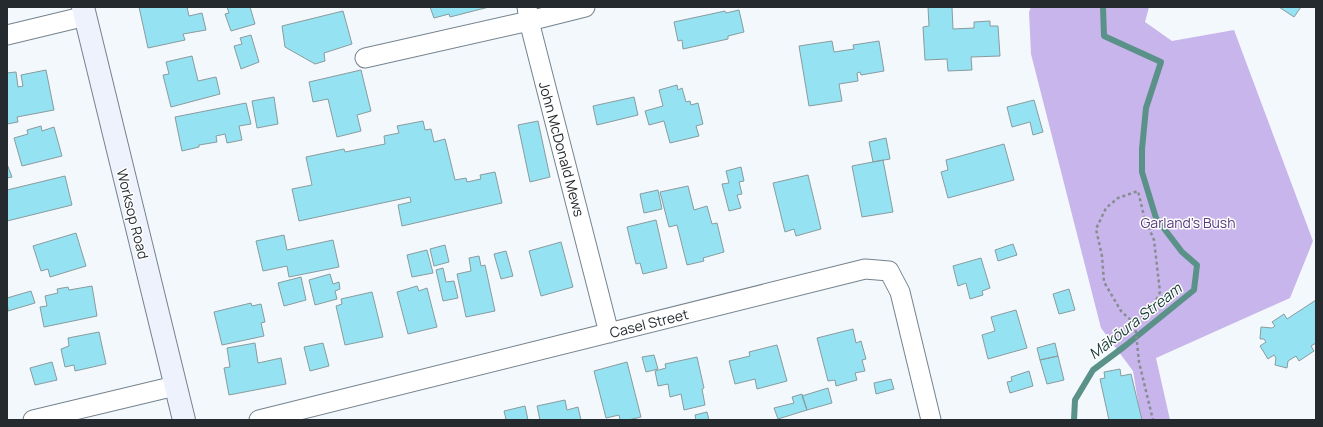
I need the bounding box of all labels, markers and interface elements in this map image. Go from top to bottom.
street label: John McDonald Mews [535,79,589,219]
street label: Worksop Road [113,167,153,261]
park label: Garland's Bush [1141,213,1236,232]
water label: Mākōura Stream [1084,277,1187,364]
street label: Casel Street [608,304,691,342]

